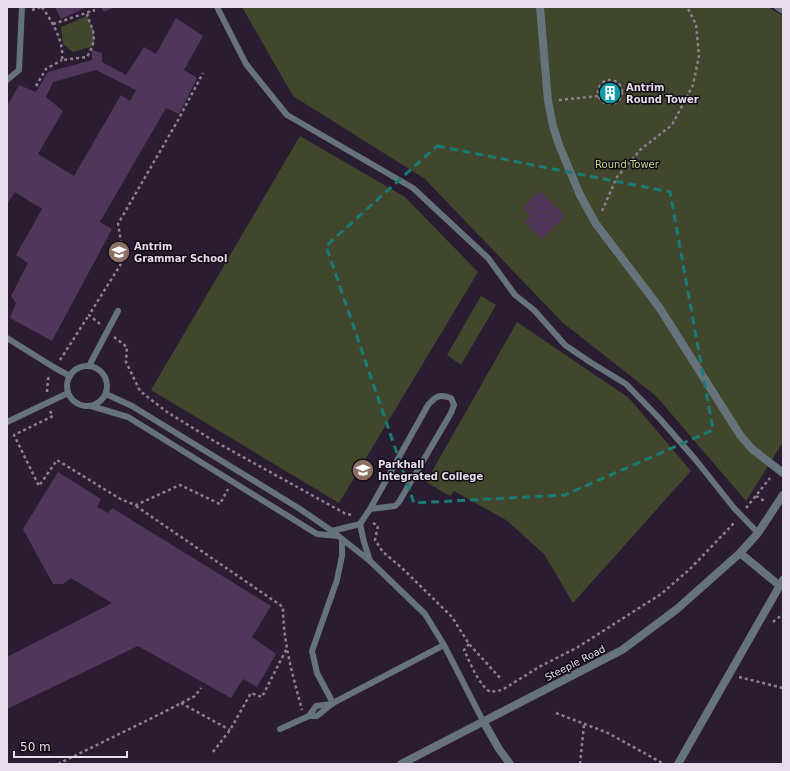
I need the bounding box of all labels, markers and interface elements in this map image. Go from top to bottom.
building icon: Antrim Round Tower [597,80,623,106]
place label: Antrim Round Tower [626,82,699,105]
park label: Round Tower [595,159,660,170]
school or university icon: Antrim Grammar School [106,239,132,265]
place label: Antrim Grammar School [134,241,227,264]
school or university icon: Parkhall Integrated College [350,457,376,483]
place label: Parkhall Integrated College [378,459,483,482]
street label: Steeple Road [543,643,607,683]
scale bar [14,733,127,759]
text: 50 m [20,740,51,754]

